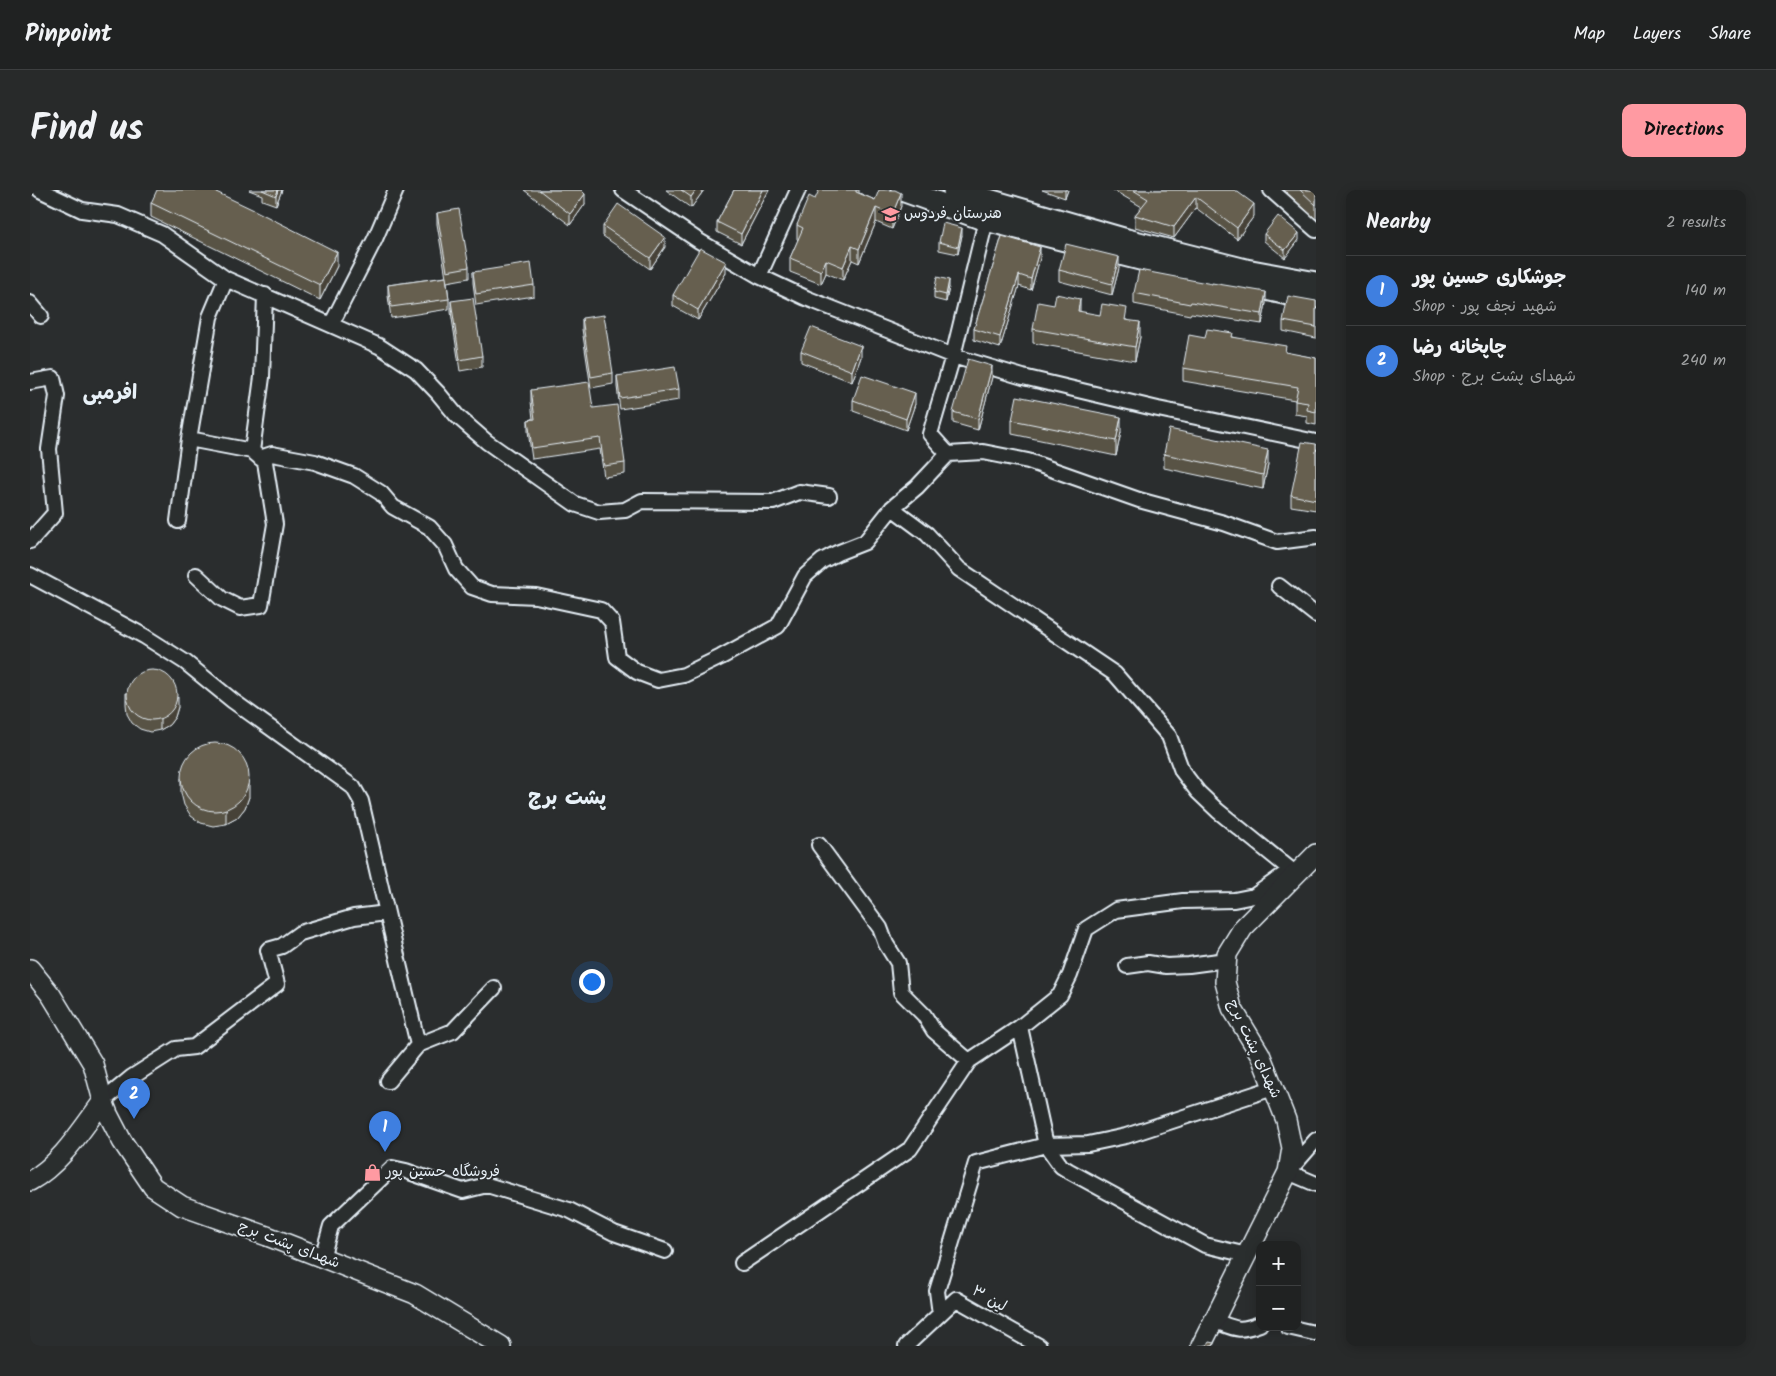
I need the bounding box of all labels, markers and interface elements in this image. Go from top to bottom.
text: Pinpoint [25,15,112,54]
text: Map [1574,20,1605,49]
text: Layers [1633,20,1681,49]
text: Share [1709,20,1751,49]
text: Find us [30,102,143,158]
button: Directions [1622,104,1746,157]
place label: هنرستان فردوس [904,202,1002,226]
school or university icon: هنرستان فردوس [880,204,900,224]
text: Nearby [1366,206,1431,239]
text: 2 results [1666,210,1726,235]
text: جوشکاری حسین پور [1413,263,1566,293]
text: 1 [1380,278,1384,303]
text: 140 m [1685,278,1726,303]
text: Shop · شهید نجف پور [1413,294,1557,319]
text: چاپخانه رضا [1413,333,1507,363]
text: 2 [1377,348,1387,373]
text: 240 m [1681,348,1726,373]
text: Shop · شهدای پشت برج [1413,364,1576,389]
district label: افرمبی [83,378,137,410]
district label: پشت برج [528,783,606,815]
your location [579,969,605,995]
street label: شهدای پشت برج [1220,995,1288,1103]
pin: 2 [118,1078,150,1119]
pin: 1 [369,1111,401,1152]
place label: فروشگاه حسین پور [385,1160,500,1184]
shop icon: فروشگاه حسین پور [362,1162,382,1182]
street label: شهدای پشت برج [235,1215,343,1275]
map controls [1256,1241,1301,1331]
button: + [1256,1241,1301,1286]
street label: لین ۳ [967,1279,1011,1319]
button: − [1256,1286,1301,1331]

